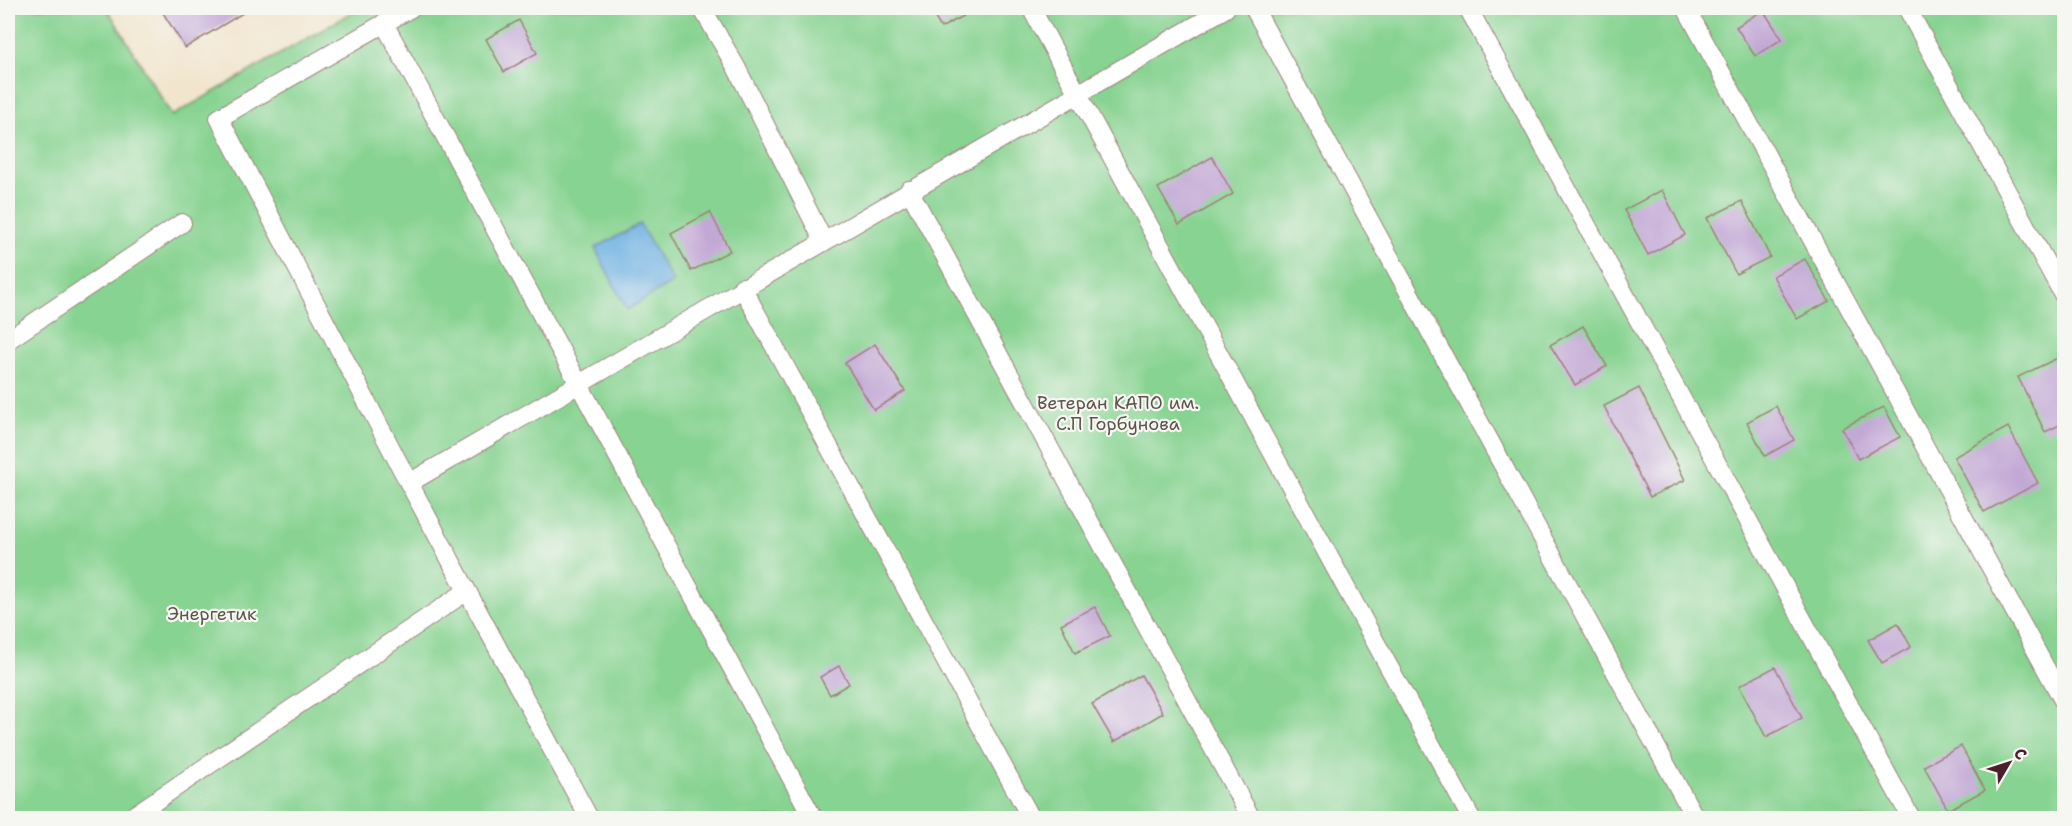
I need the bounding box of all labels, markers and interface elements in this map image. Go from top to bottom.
park label: Ветеран КАПО им. С.П Горбунова [1037,391,1199,436]
park label: Энергетик [167,602,257,626]
north arrow [1979,733,2039,793]
text: С [2009,743,2032,764]

